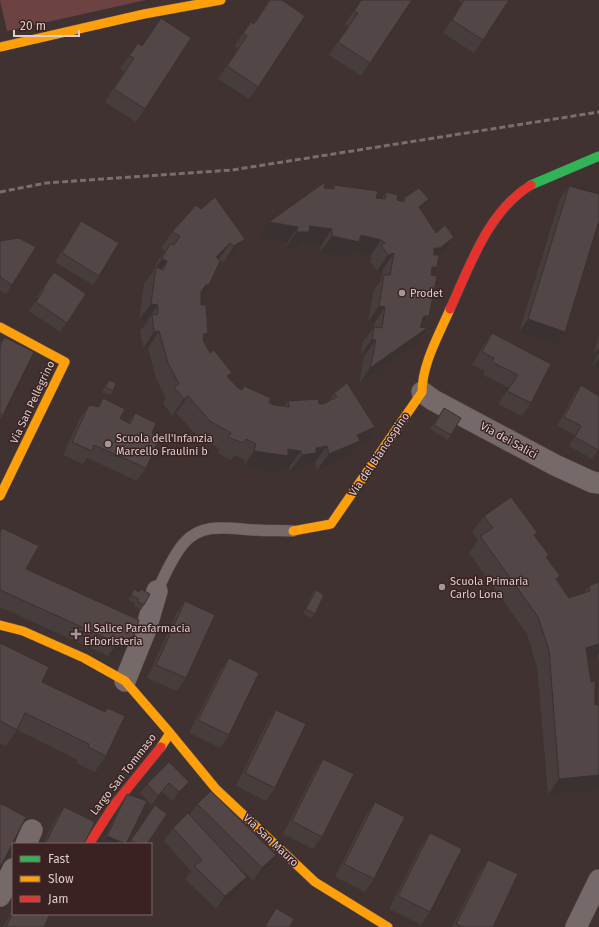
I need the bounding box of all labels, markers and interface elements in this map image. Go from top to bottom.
scale bar [14,12,79,38]
text: 20 m [20,19,46,33]
place label: Prodet [410,287,443,300]
marker: Prodet [397,288,407,298]
street label: Via San Pellegrino [8,359,57,446]
street label: Via del Biancospino [347,410,412,499]
street label: Via dei Salici [478,419,540,461]
place label: Scuola dell'Infanzia Marcello Fraulini b [116,432,213,458]
marker: Scuola dell'Infanzia Marcello Fraulini b [103,439,113,449]
place label: Scuola Primaria Carlo Lona [450,575,528,601]
marker: Scuola Primaria Carlo Lona [437,582,447,592]
place label: Il Salice Parafarmacia Erboristeria [84,622,191,648]
marker: Il Salice Parafarmacia Erboristeria [71,629,81,639]
street label: Largo San Tommaso [88,731,159,817]
street label: Via San Mauro [240,811,301,869]
legend [12,843,152,915]
text: Fast [48,852,70,866]
text: Slow [48,872,74,886]
text: Jam [48,892,68,906]

